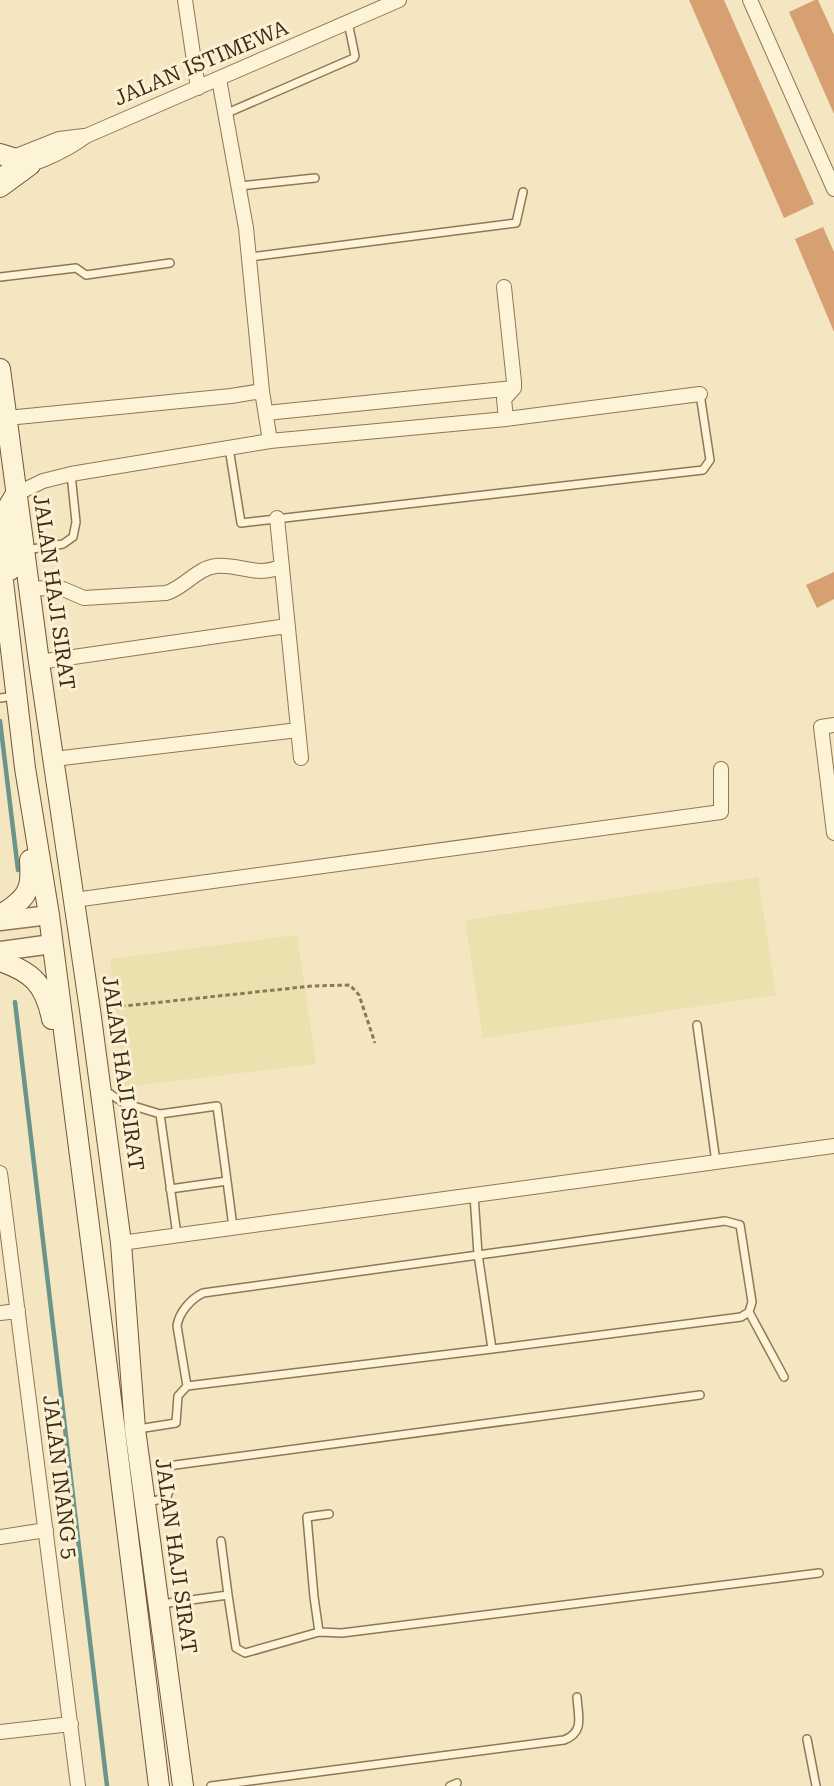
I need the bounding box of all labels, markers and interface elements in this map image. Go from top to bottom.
street label: JALAN ISTIMEWA [110,15,292,111]
street label: JALAN HAJI SIRAT [28,493,80,691]
street label: JALAN HAJI SIRAT [97,974,149,1172]
street label: JALAN INANG 5 [38,1394,82,1560]
street label: JALAN HAJI SIRAT [150,1457,202,1655]

